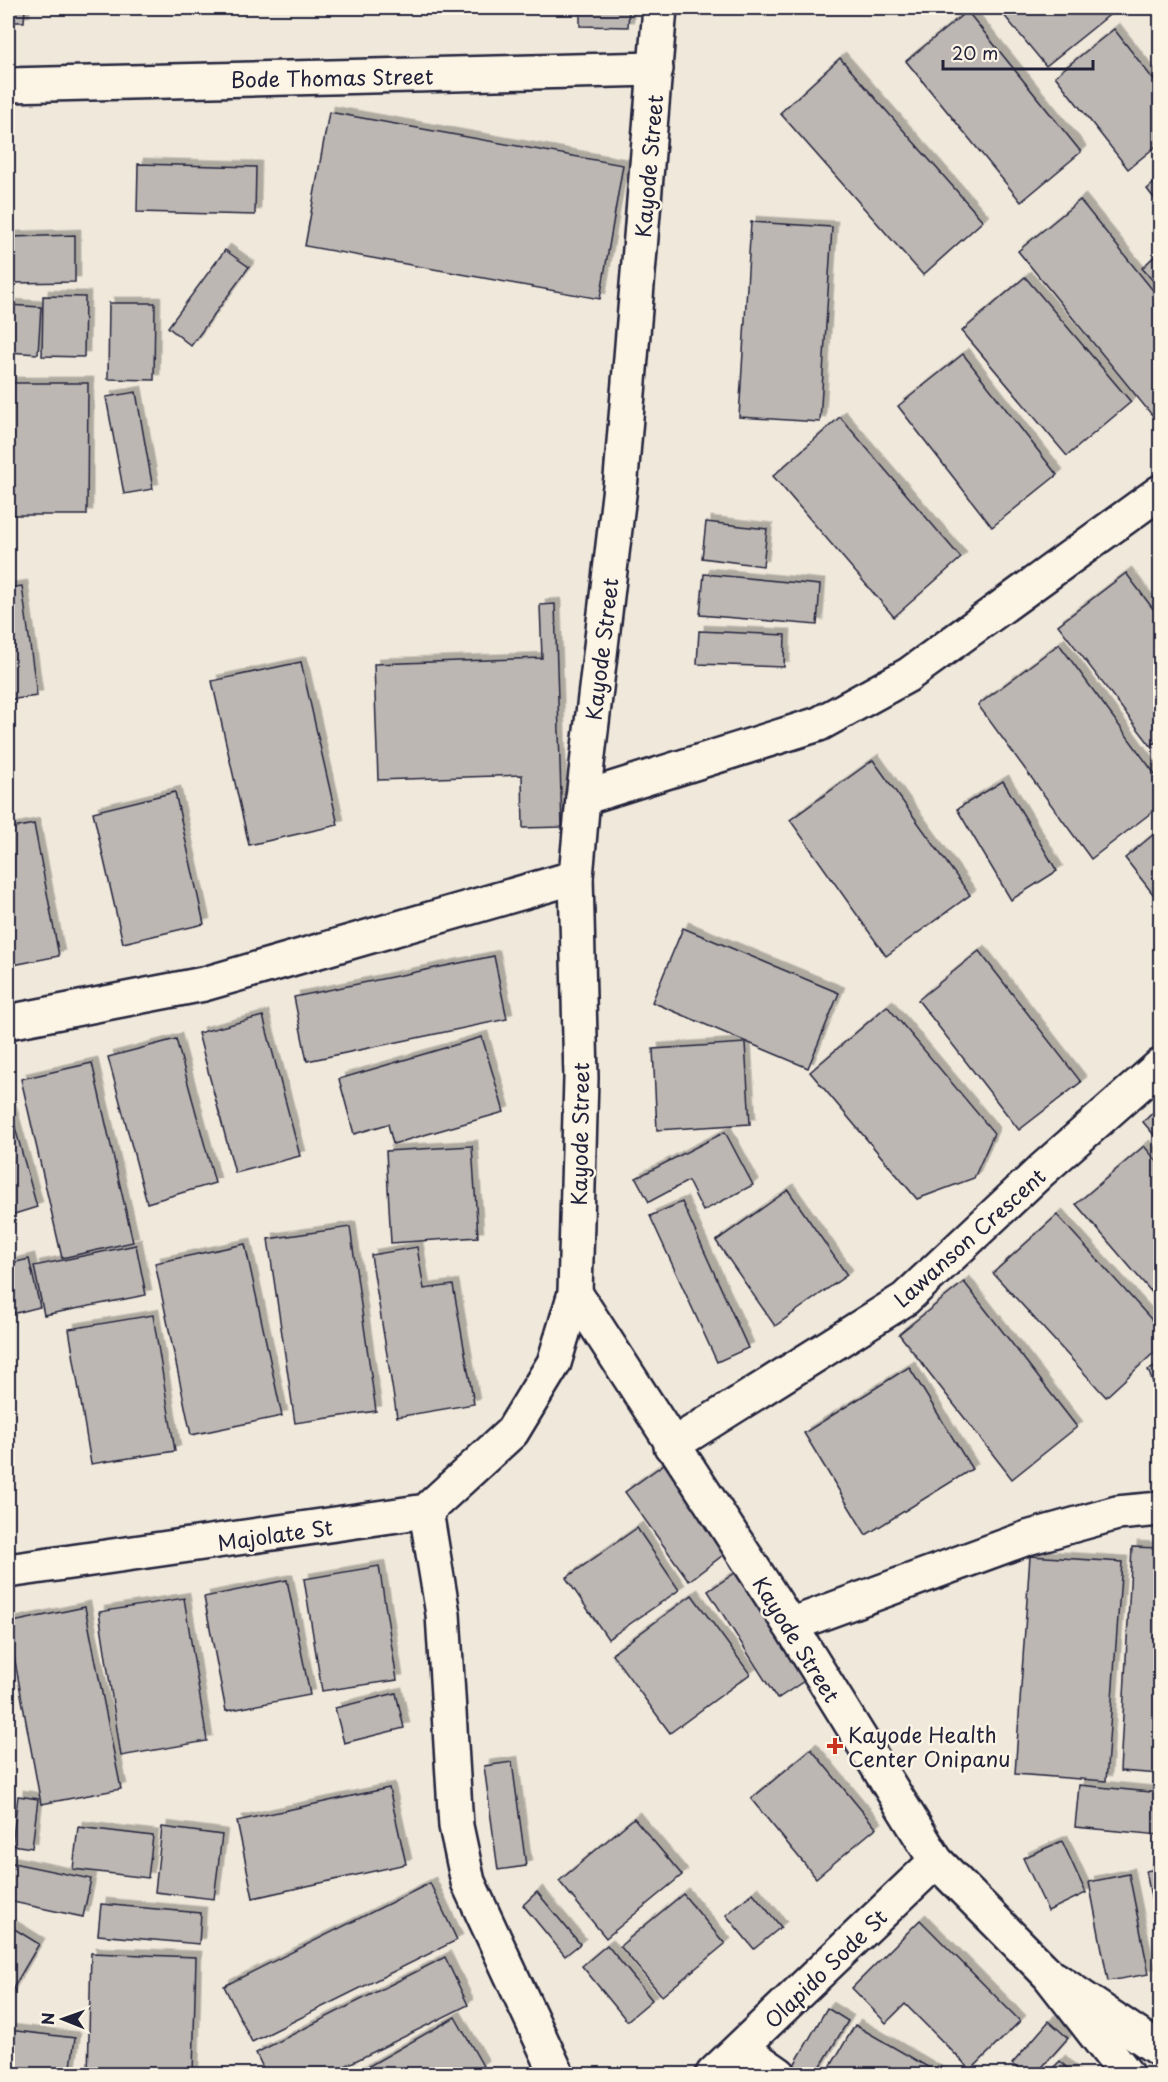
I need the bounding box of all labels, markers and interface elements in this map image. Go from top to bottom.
scale bar [943,33,1093,71]
text: 20 m [952,39,998,66]
street label: Bode Thomas Street [230,59,434,95]
street label: Kayode Street [626,93,670,239]
street label: Kayode Street [576,576,626,722]
street label: Kayode Street [562,1062,596,1206]
street label: Lawanson Crescent [886,1160,1052,1314]
street label: Majolate St [215,1510,335,1558]
street label: Kayode Street [745,1570,849,1708]
place label: Kayode Health Center Onipanu [848,1718,1010,1774]
marker: Kayode Health Center Onipanu [826,1737,844,1755]
street label: Olapido Sode St [756,1901,894,2035]
north arrow [33,1989,93,2049]
text: N [35,2012,59,2025]

